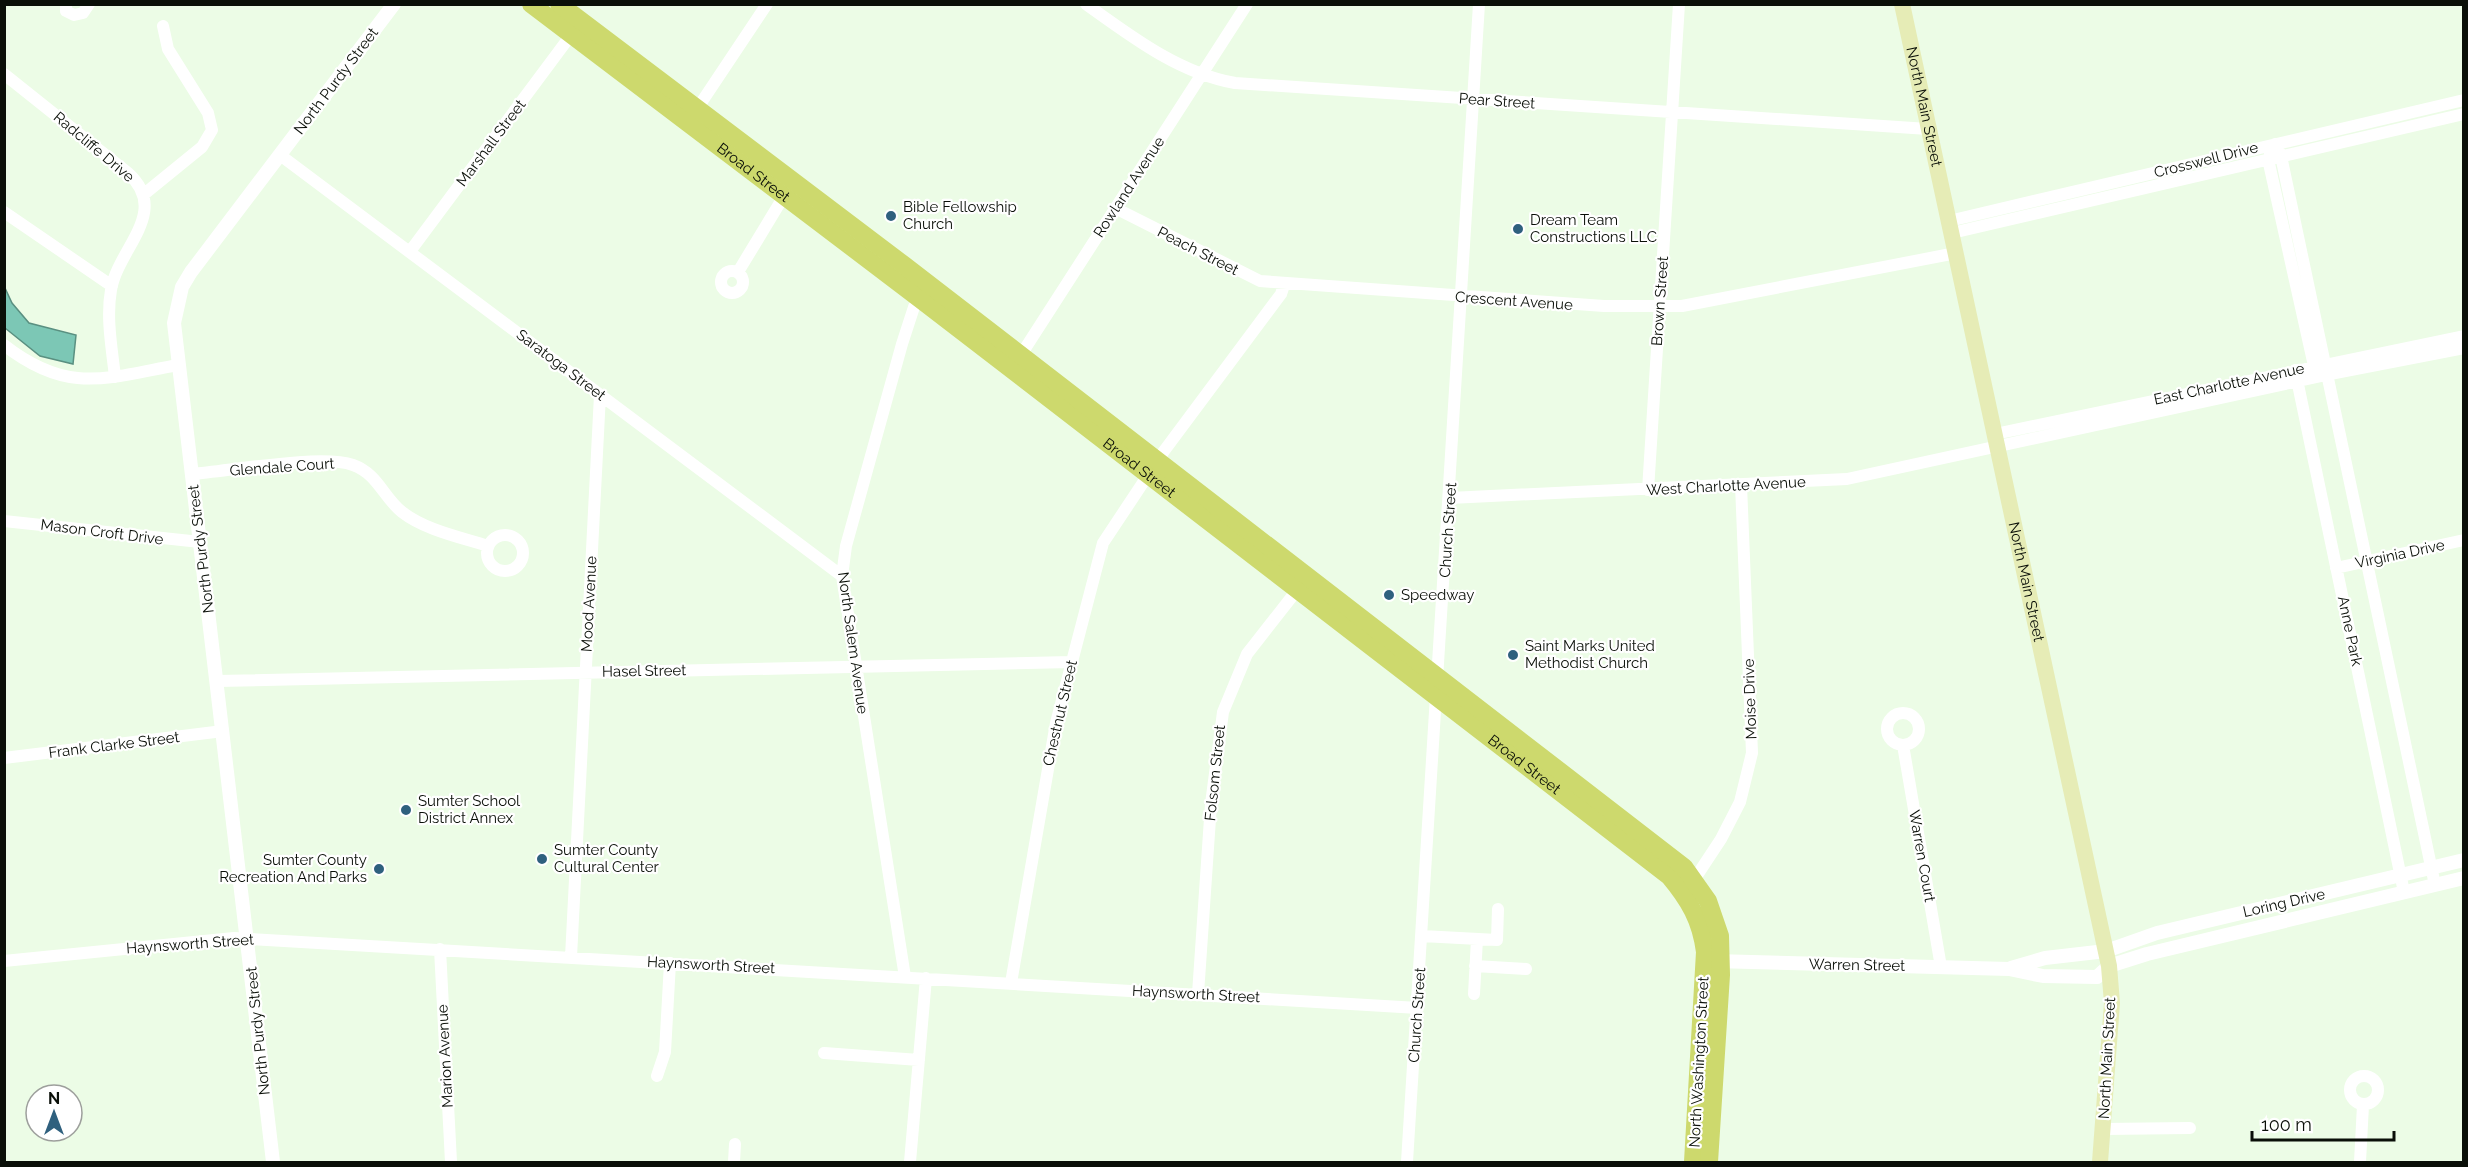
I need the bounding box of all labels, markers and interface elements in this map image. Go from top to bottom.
street label: North Purdy Street [290,24,382,138]
street label: North Main Street [1902,45,1946,168]
street label: Pear Street [1458,89,1536,113]
street label: Marshall Street [453,96,529,190]
street label: Radcliffe Drive [50,108,138,186]
street label: Rowland Avenue [1090,133,1168,241]
street label: Crosswell Drive [2152,138,2260,182]
street label: Broad Street [713,139,793,206]
place label: Bible Fellowship Church [903,198,1017,233]
marker: Bible Fellowship Church [884,209,898,223]
place label: Dream Team Constructions LLC [1530,211,1657,246]
marker: Dream Team Constructions LLC [1511,222,1525,236]
street label: Peach Street [1154,223,1242,279]
street label: Brown Street [1648,255,1672,347]
street label: Crescent Avenue [1455,288,1574,314]
street label: Saratoga Street [513,326,609,404]
street label: East Charlotte Avenue [2152,359,2306,409]
street label: Broad Street [1099,434,1179,502]
street label: Glendale Court [229,454,335,480]
street label: West Charlotte Avenue [1646,473,1806,499]
street label: Church Street [1436,482,1460,578]
street label: North Purdy Street [184,484,218,614]
street label: Mason Croft Drive [40,516,165,548]
street label: North Main Street [2005,520,2048,643]
street label: Virginia Drive [2354,536,2446,572]
street label: Mood Avenue [577,555,601,653]
street label: North Salem Avenue [834,571,872,715]
place label: Speedway [1401,586,1474,604]
marker: Speedway [1382,588,1396,602]
street label: Anne Park [2334,594,2366,668]
place label: Saint Marks United Methodist Church [1525,637,1655,672]
marker: Saint Marks United Methodist Church [1506,648,1520,662]
street label: Chestnut Street [1039,658,1081,768]
street label: Moise Drive [1740,658,1760,740]
street label: Hasel Street [602,661,686,681]
street label: Folsom Street [1201,724,1229,822]
street label: Frank Clarke Street [48,728,180,762]
street label: Broad Street [1484,731,1564,798]
place label: Sumter School District Annex [418,792,521,827]
marker: Sumter School District Annex [399,803,413,817]
street label: Warren Court [1905,809,1939,903]
place label: Sumter County Cultural Center [554,841,660,876]
place label: Sumter County Recreation And Parks [219,851,367,886]
marker: Sumter County Cultural Center [535,852,549,866]
marker: Sumter County Recreation And Parks [372,862,386,876]
street label: Loring Drive [2241,885,2327,921]
street label: Haynsworth Street [125,931,255,957]
street label: Haynsworth Street [647,953,775,977]
street label: Warren Street [1809,955,1905,975]
street label: North Purdy Street [242,966,274,1096]
street label: Church Street [1405,967,1429,1063]
street label: North Washington Street [1686,976,1712,1148]
street label: Haynsworth Street [1132,982,1260,1006]
street label: North Main Street [2095,997,2119,1119]
street label: Marion Avenue [433,1004,457,1108]
north arrow [24,1083,84,1143]
text: N [48,1089,60,1108]
scale bar [2252,1104,2394,1142]
text: 100 m [2261,1114,2312,1135]

